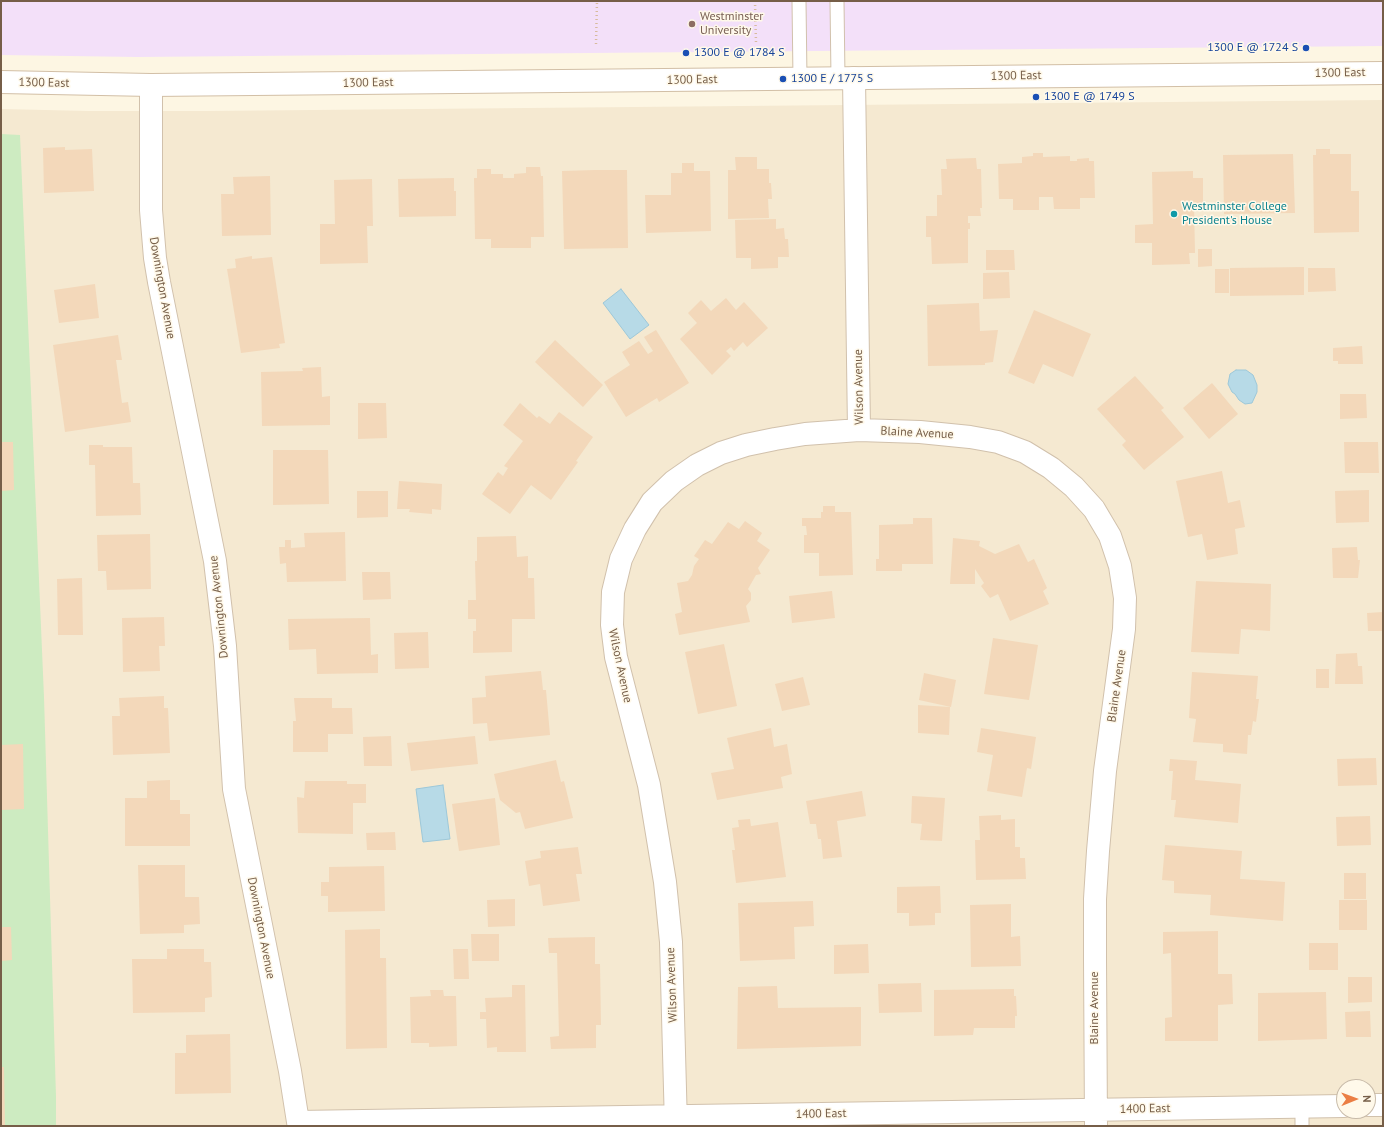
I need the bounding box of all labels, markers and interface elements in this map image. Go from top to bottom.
place label: Westminster University [700,10,763,38]
marker: Westminster University [687,19,697,29]
place label: 1300 E @ 1724 S [1207,41,1298,55]
marker: 1300 E @ 1724 S [1301,43,1311,53]
place label: 1300 E @ 1784 S [694,46,785,60]
marker: 1300 E @ 1784 S [681,48,691,58]
street label: 1300 East [1314,65,1366,81]
street label: 1300 East [990,68,1042,84]
street label: 1300 East [666,72,718,88]
place label: 1300 E / 1775 S [791,72,873,86]
marker: 1300 E / 1775 S [778,74,788,84]
street label: 1300 East [18,75,70,91]
street label: 1300 East [342,75,394,91]
place label: 1300 E @ 1749 S [1044,90,1135,104]
marker: 1300 E @ 1749 S [1031,92,1041,102]
place label: Westminster College President's House [1182,200,1287,228]
marker: Westminster College President's House [1169,209,1179,219]
street label: Downington Avenue [146,236,178,340]
street label: Wilson Avenue [851,349,867,425]
street label: Blaine Avenue [880,424,954,442]
street label: Downington Avenue [206,555,232,659]
street label: Wilson Avenue [605,628,635,704]
street label: Blaine Avenue [1105,649,1129,723]
street label: Downington Avenue [244,876,278,980]
street label: Wilson Avenue [663,947,681,1023]
street label: Blaine Avenue [1088,971,1102,1045]
north arrow [1336,1079,1376,1119]
text: N [1360,1095,1374,1103]
street label: 1400 East [1119,1101,1171,1117]
street label: 1400 East [795,1106,847,1122]

